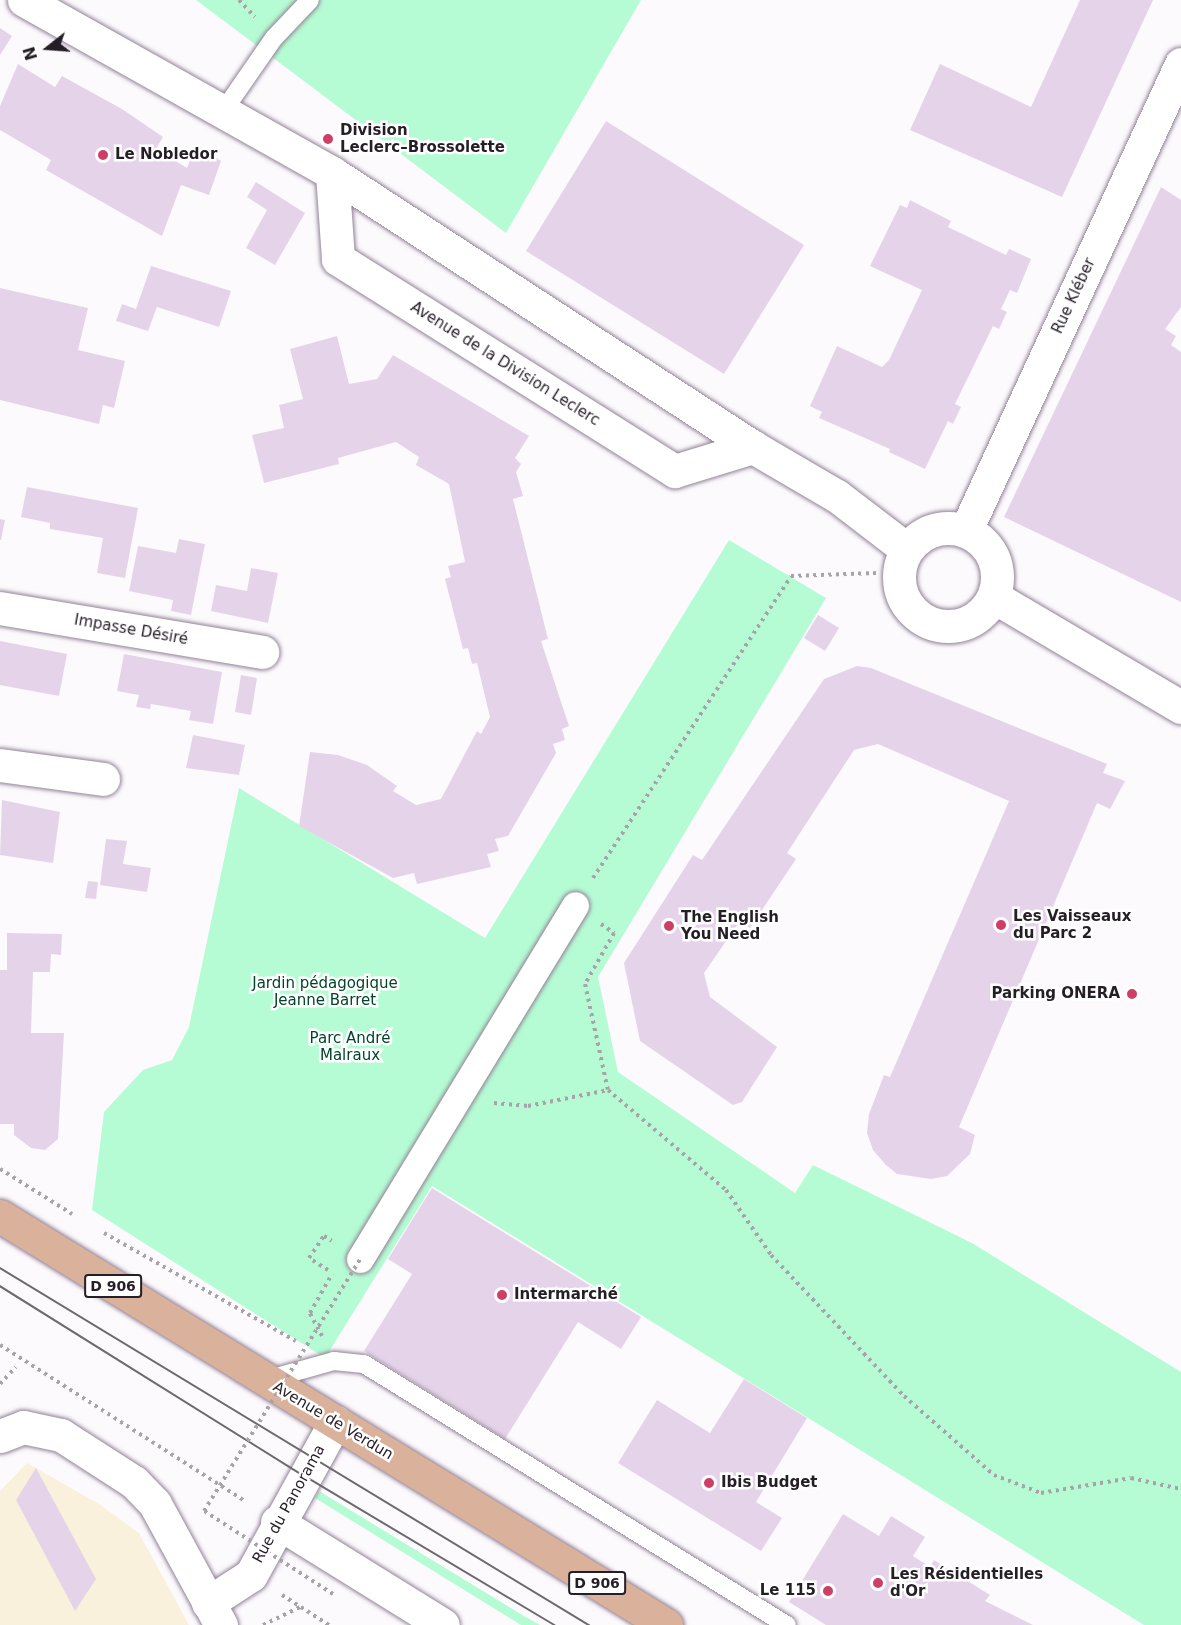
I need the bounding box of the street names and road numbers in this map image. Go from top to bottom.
street label: Rue Kléber [1049,255,1099,337]
street label: Avenue de la Division Leclerc [407,298,603,430]
street label: Impasse Désiré [73,611,189,649]
road number: D 906 [83,1275,143,1297]
street label: Avenue de Verdun [270,1378,396,1464]
street label: Rue du Panorama [249,1442,329,1566]
road number: D 906 [567,1572,627,1594]

